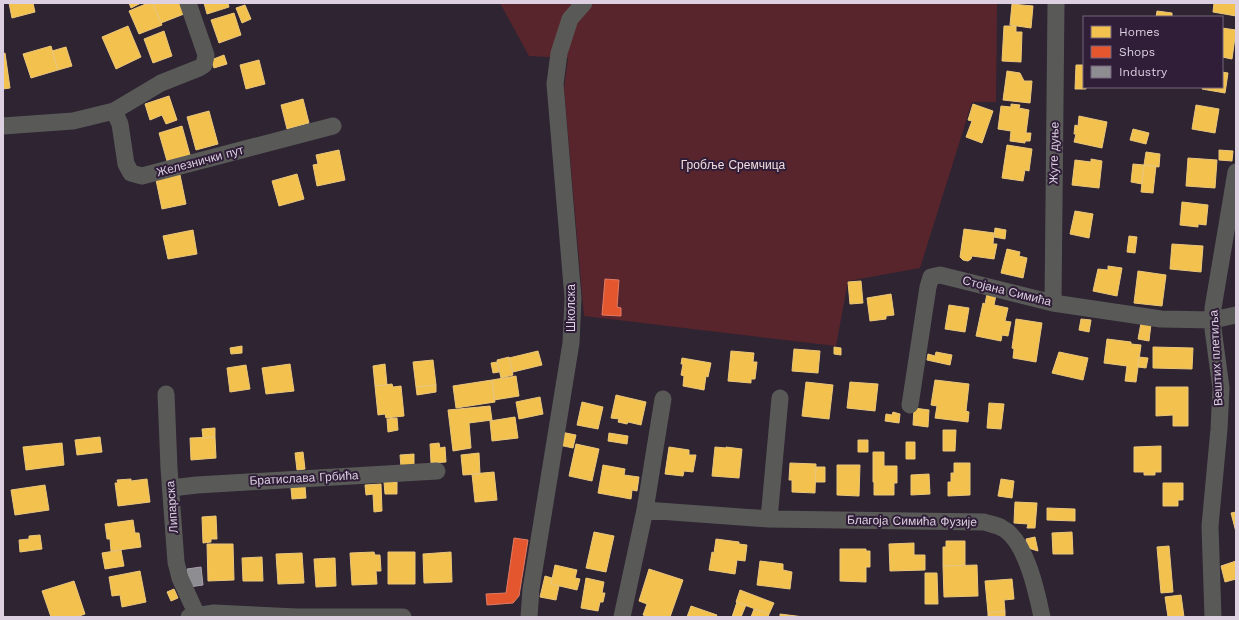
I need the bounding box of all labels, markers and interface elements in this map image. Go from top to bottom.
legend [1083,16,1223,88]
text: Homes [1119,25,1160,39]
text: Shops [1119,45,1155,59]
text: Industry [1119,65,1168,79]
street label: Жуте дуње [1046,121,1062,184]
street label: Железнички пут [155,142,246,179]
park label: Гробље Сремчица [681,158,786,172]
street label: Стојана Симића [961,273,1053,309]
street label: Школска [564,284,578,332]
street label: Вештих плетиља [1206,309,1226,406]
street label: Братислава Грбића [249,468,359,488]
street label: Липарска [163,480,181,534]
street label: Благоја Симића Фузије [847,513,977,529]

